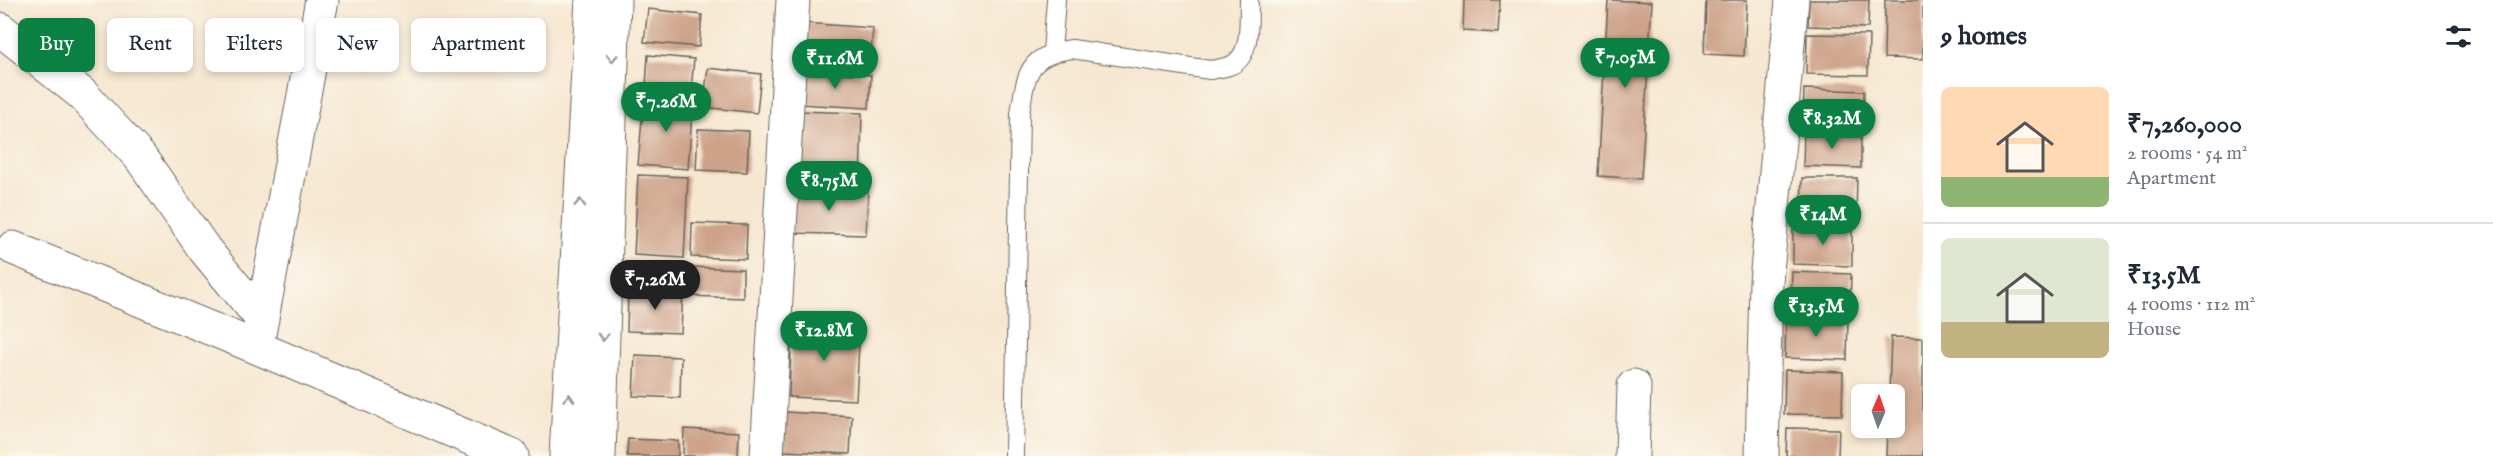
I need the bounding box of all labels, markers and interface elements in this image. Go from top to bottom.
chip: Buy [18,18,95,72]
chip: Rent [107,18,193,72]
chip: Filters [205,18,304,72]
chip: New [316,18,399,72]
chip: Apartment [411,18,546,72]
text: 9 homes [1941,20,2027,53]
icon: filters [2442,20,2475,53]
pin: ₹7.05M [1576,38,1674,89]
pin: ₹11.6M [786,39,884,90]
text: ₹7.05M [1595,45,1655,70]
text: ₹11.6M [806,46,864,71]
one-way arrow [606,54,618,63]
pin: ₹7.26M [617,82,715,133]
text: ₹7.26M [635,89,697,114]
pin: ₹8.32M [1783,99,1881,150]
text: ₹8.32M [1802,106,1862,131]
text: ₹7,260,000 [2127,108,2242,141]
icon: home [1989,111,2061,183]
text: 2 rooms · 54 m² [2127,141,2248,166]
pin: ₹8.75M [780,161,878,212]
text: Apartment [2127,166,2216,191]
text: ₹8.75M [800,168,858,193]
pin: ₹14M [1787,195,1859,246]
one-way arrow [574,198,587,207]
text: ₹14M [1799,202,1847,227]
text: ₹13.5M [2127,259,2201,292]
pin: ₹7.26M [606,260,704,311]
icon: home [1989,262,2061,334]
text: ₹7.26M [624,267,686,292]
pin: ₹13.5M [1767,287,1865,338]
text: 4 rooms · 112 m² [2127,292,2255,317]
text: ₹13.5M [1788,294,1844,319]
pin: ₹12.8M [775,311,873,362]
text: House [2127,317,2181,342]
text: ₹12.8M [794,318,854,343]
one-way arrow [596,333,609,342]
north arrow [1851,384,1905,438]
map controls [1851,384,1905,438]
one-way arrow [563,393,576,402]

